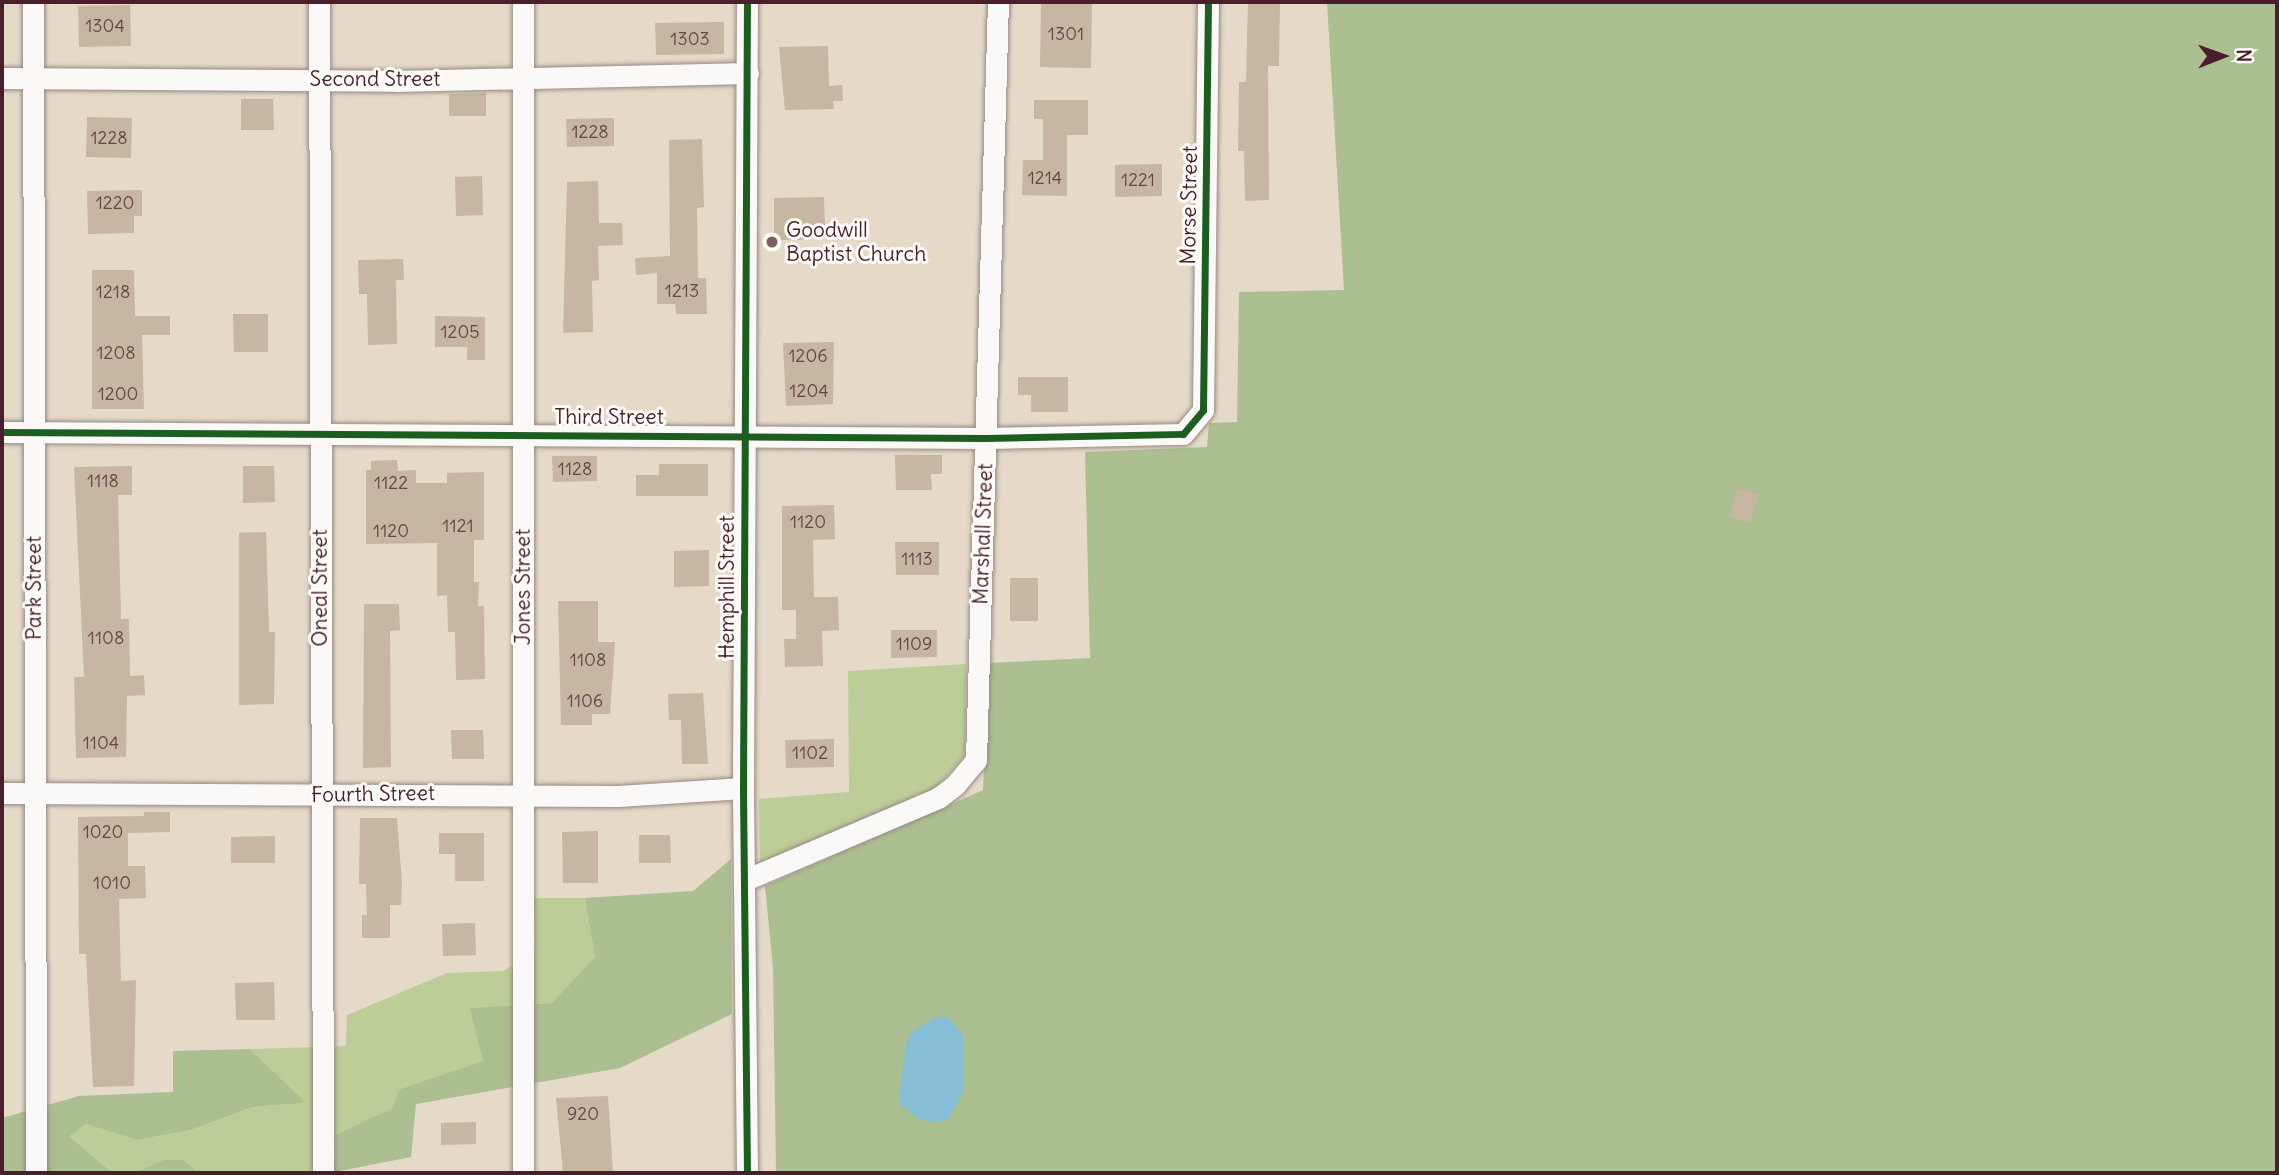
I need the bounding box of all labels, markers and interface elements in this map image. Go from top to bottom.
house number: 1304 [85,15,125,37]
north arrow [2188,21,2258,91]
house number: 1301 [1048,23,1084,45]
house number: 1303 [670,28,710,50]
text: N [2232,49,2256,62]
street label: Second Street [310,66,440,92]
house number: 1228 [571,121,609,143]
house number: 1228 [90,127,128,149]
street label: Morse Street [1175,145,1203,265]
house number: 1214 [1028,167,1062,189]
house number: 1221 [1121,169,1155,191]
house number: 1220 [96,192,134,214]
place label: Goodwill Baptist Church [786,217,926,267]
marker: Goodwill Baptist Church [764,234,780,250]
house number: 1213 [665,280,699,302]
house number: 1218 [96,281,130,303]
house number: 1205 [440,321,480,343]
house number: 1208 [96,342,136,364]
house number: 1206 [788,345,828,367]
house number: 1204 [789,380,829,402]
house number: 1200 [98,383,138,405]
street label: Third Street [554,404,664,430]
house number: 1128 [558,458,592,480]
street label: Marshall Street [968,463,998,605]
house number: 1118 [87,470,119,492]
house number: 1122 [374,472,408,494]
house number: 1120 [790,511,826,533]
house number: 1121 [442,515,474,537]
street label: Hemphill Street [714,515,740,659]
house number: 1120 [373,520,409,542]
street label: Oneal Street [307,529,333,647]
street label: Jones Street [510,529,536,645]
street label: Park Street [21,536,47,640]
house number: 1113 [901,548,933,570]
house number: 1108 [88,627,124,649]
house number: 1109 [896,633,932,655]
house number: 1108 [570,649,606,671]
house number: 1106 [567,690,603,712]
house number: 1104 [83,732,119,754]
house number: 1102 [792,742,828,764]
street label: Fourth Street [311,780,435,808]
house number: 1020 [83,821,123,843]
house number: 1010 [93,872,131,894]
house number: 920 [567,1103,599,1125]

